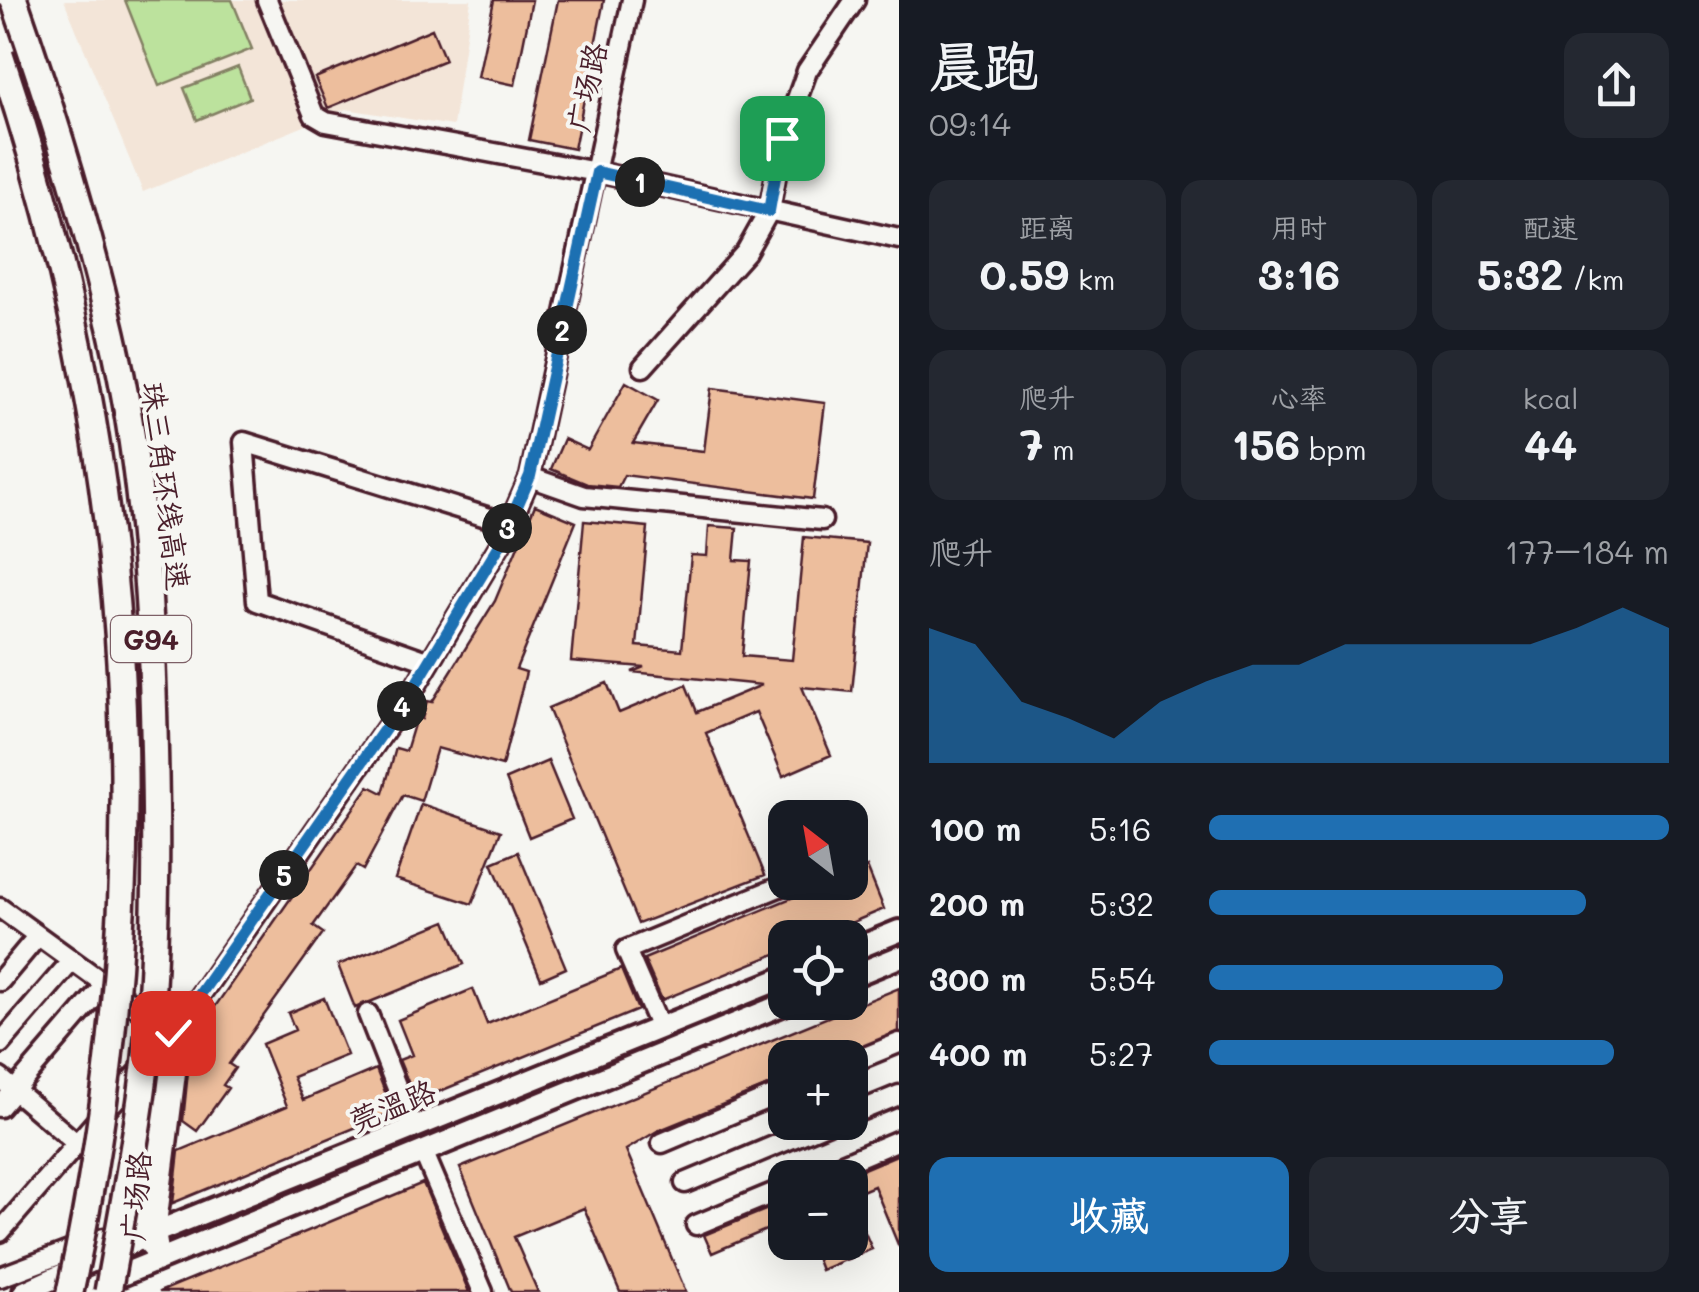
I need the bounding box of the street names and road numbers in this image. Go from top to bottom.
street label: 广场路 [557,39,615,135]
street label: 珠三角环线高速 [134,379,200,593]
road number: G94 [111,616,191,662]
street label: 莞温路 [343,1070,441,1140]
street label: 广场路 [112,1150,158,1242]

